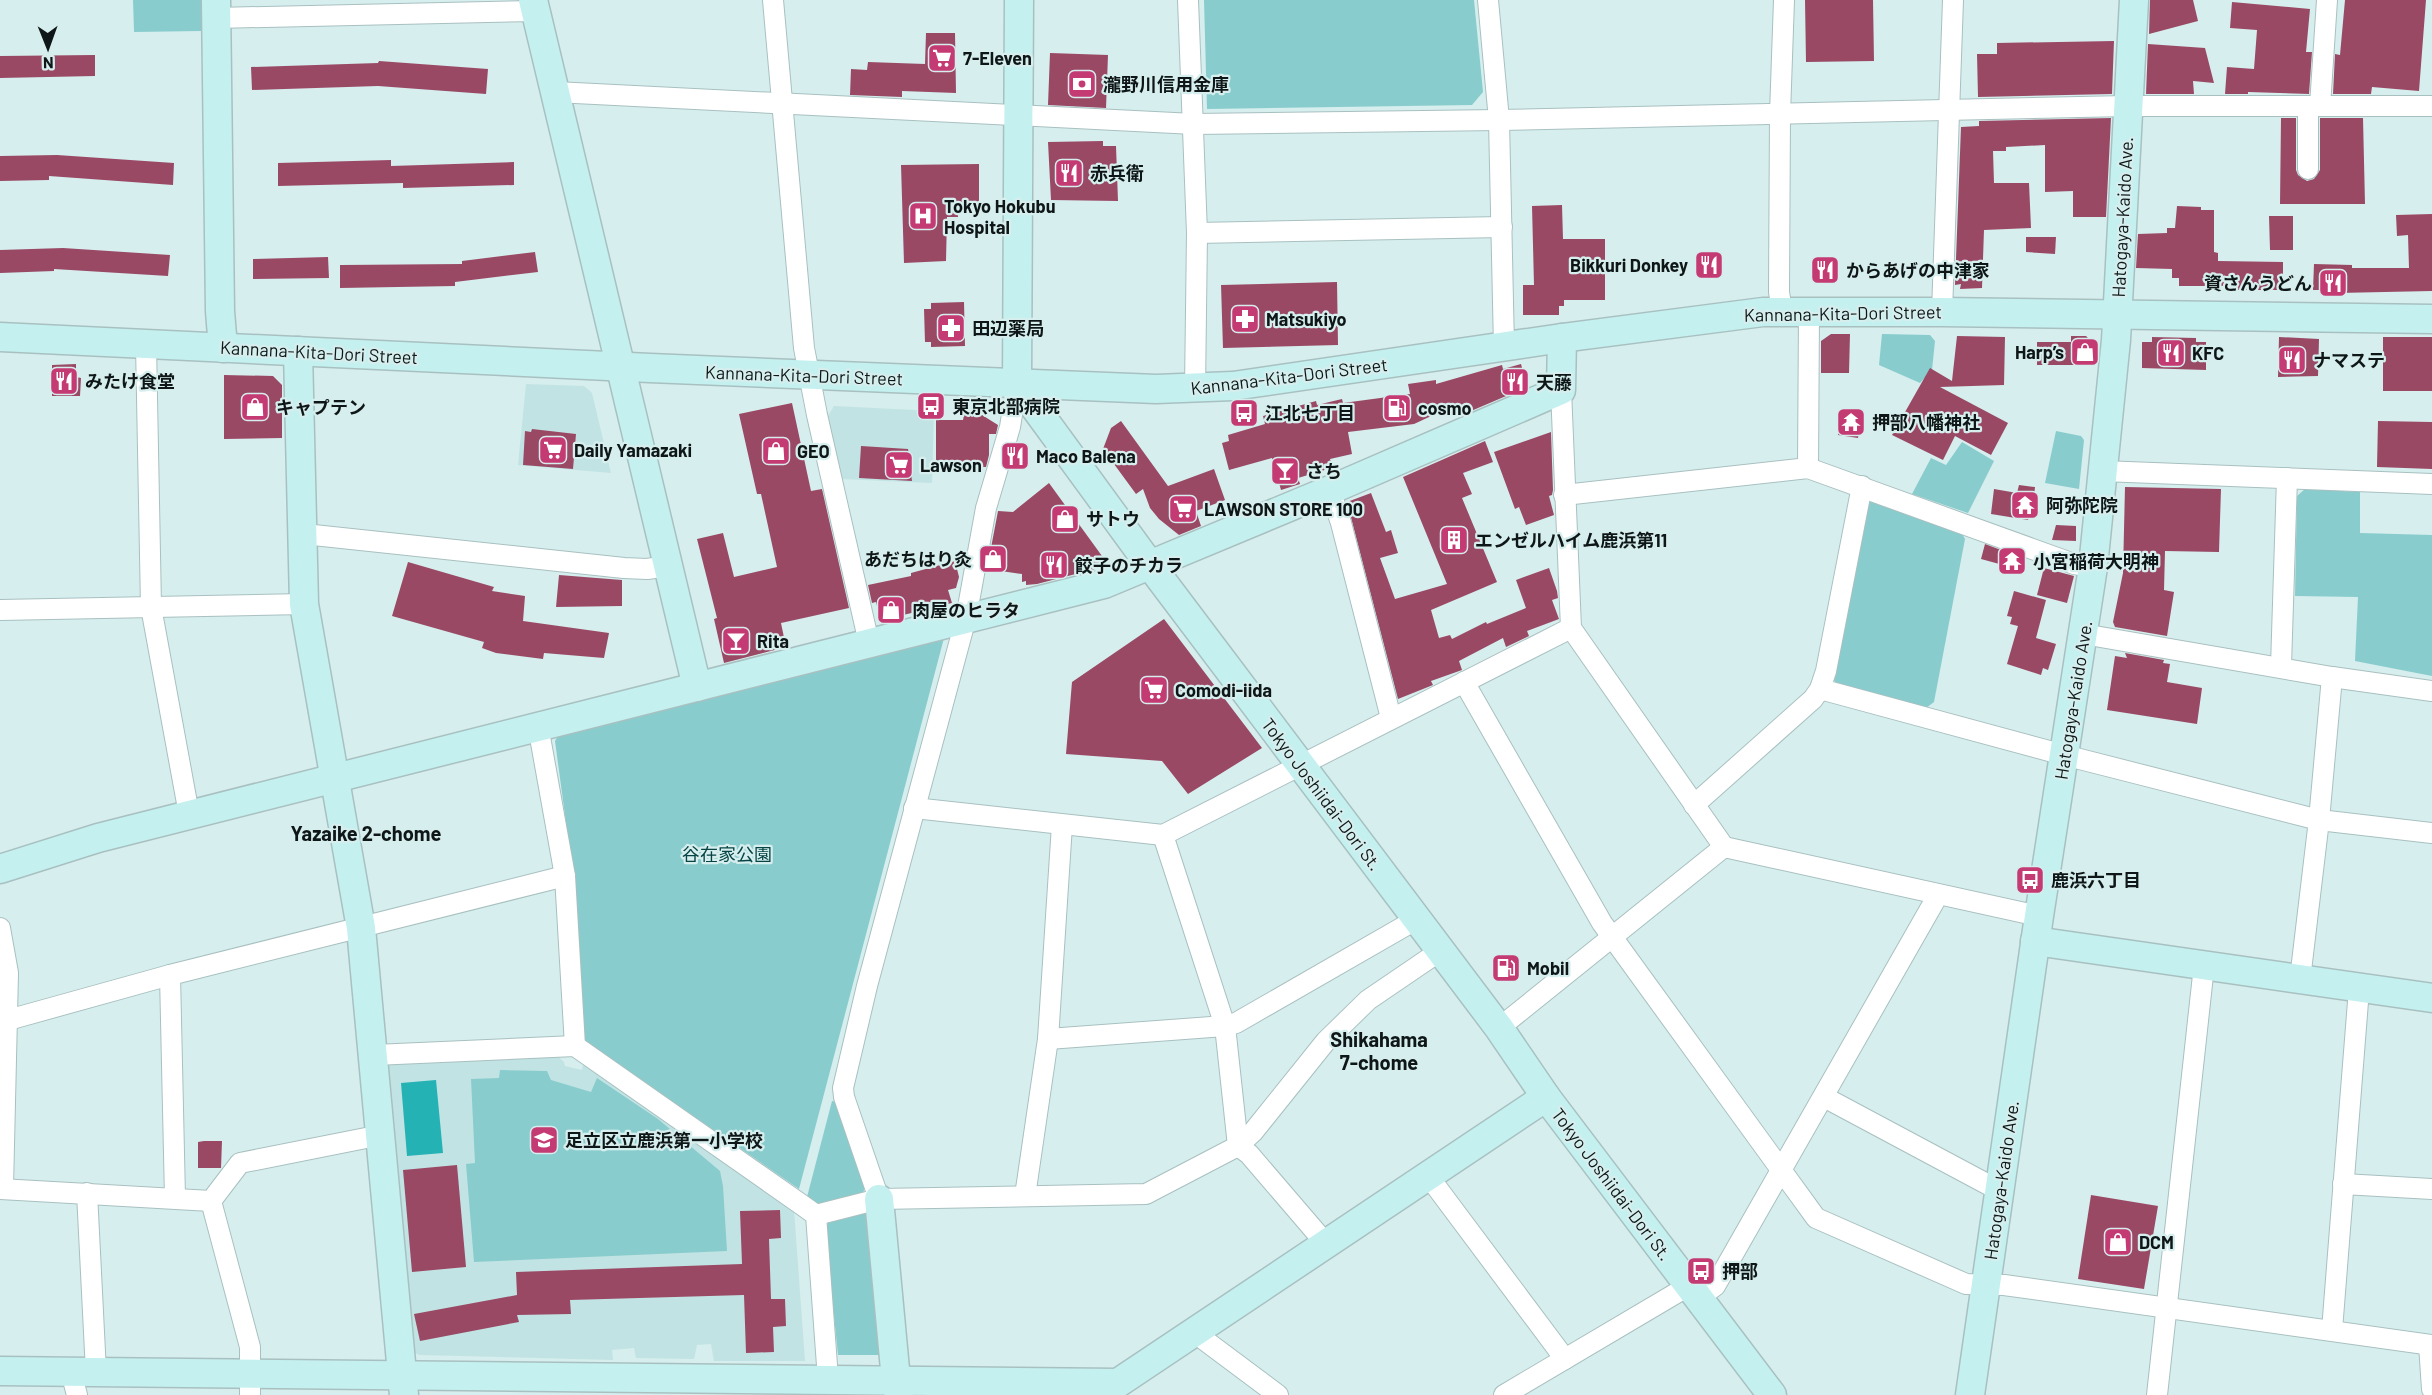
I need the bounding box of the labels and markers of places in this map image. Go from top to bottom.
supermarket icon: 7-Eleven [926,42,958,74]
place label: 7-Eleven [963,47,1032,69]
bank icon: 瀧野川信用金庫 [1066,68,1098,100]
place label: 瀧野川信用金庫 [1103,73,1229,95]
restaurant icon: 赤兵衛 [1053,157,1085,189]
place label: 赤兵衛 [1090,162,1144,184]
place label: Tokyo Hokubu Hospital [944,195,1055,238]
hospital icon: Tokyo Hokubu Hospital [907,200,939,232]
restaurant icon: Bikkuri Donkey [1693,249,1725,281]
place label: Bikkuri Donkey [1570,254,1688,276]
restaurant icon: からあげの中津家 [1809,254,1841,286]
place label: からあげの中津家 [1846,259,1990,281]
restaurant icon: 資さんうどん [2317,267,2349,299]
place label: 資さんうどん [2204,272,2312,294]
pharmacy icon: Matsukiyo [1229,303,1261,335]
place label: Matsukiyo [1266,308,1347,330]
pharmacy icon: 田辺薬局 [935,312,967,344]
place label: 田辺薬局 [972,317,1044,339]
shop icon: Harp’s [2069,336,2101,368]
restaurant icon: KFC [2155,337,2187,369]
place label: Harp’s [2015,341,2064,363]
place label: KFC [2192,342,2224,364]
restaurant icon: ナマステ [2276,344,2308,376]
place label: ナマステ [2313,349,2385,371]
restaurant icon: みたけ食堂 [48,365,80,397]
restaurant icon: 天藤 [1499,366,1531,398]
place label: みたけ食堂 [85,370,175,392]
place label: 天藤 [1536,371,1572,393]
bus stop icon: 東京北部病院 [915,390,947,422]
shop icon: キャプテン [239,391,271,423]
fuel station icon: cosmo [1381,392,1413,424]
place label: 東京北部病院 [952,395,1060,417]
place label: キャプテン [276,396,366,418]
bus stop icon: 江北七丁目 [1228,397,1260,429]
place label: cosmo [1418,397,1472,419]
place label: 江北七丁目 [1265,402,1355,424]
temple icon: 押部八幡神社 [1835,406,1867,438]
place label: 押部八幡神社 [1872,411,1980,433]
supermarket icon: Daily Yamazaki [537,434,569,466]
shop icon: GEO [760,435,792,467]
place label: Daily Yamazaki [574,439,692,461]
place label: GEO [797,440,830,462]
restaurant icon: Maco Balena [999,440,1031,472]
place label: Maco Balena [1036,445,1136,467]
supermarket icon: Lawson [883,449,915,481]
place label: Lawson [920,454,982,476]
bar icon: さち [1269,455,1301,487]
place label: さち [1306,460,1342,482]
temple icon: 阿弥陀院 [2009,489,2041,521]
supermarket icon: LAWSON STORE 100 [1167,493,1199,525]
place label: 阿弥陀院 [2046,494,2118,516]
place label: LAWSON STORE 100 [1204,498,1363,520]
shop icon: サトウ [1049,503,1081,535]
place label: サトウ [1086,508,1140,530]
building icon: エンゼルハイム鹿浜第11 [1438,524,1470,556]
place label: エンゼルハイム鹿浜第11 [1475,529,1667,551]
shop icon: あだちはり灸 [977,543,1009,575]
temple icon: 小宮稲荷大明神 [1996,545,2028,577]
place label: あだちはり灸 [864,548,972,570]
restaurant icon: 餃子のチカラ [1038,549,1070,581]
place label: 小宮稲荷大明神 [2033,550,2159,572]
place label: 餃子のチカラ [1074,554,1183,576]
shop icon: 肉屋のヒラタ [875,594,907,626]
place label: 肉屋のヒラタ [912,599,1020,621]
bar icon: Rita [720,625,752,657]
place label: Rita [757,630,789,652]
supermarket icon: Comodi-iida [1138,674,1170,706]
place label: Comodi-iida [1175,679,1272,701]
bus stop icon: 鹿浜六丁目 [2014,864,2046,896]
place label: 鹿浜六丁目 [2051,869,2141,891]
fuel station icon: Mobil [1490,952,1522,984]
place label: Mobil [1527,957,1569,979]
school or university icon: 足立区立鹿浜第一小学校 [528,1124,560,1156]
place label: 足立区立鹿浜第一小学校 [565,1129,763,1151]
shop icon: DCM [2102,1226,2134,1258]
place label: DCM [2139,1231,2174,1253]
bus stop icon: 押部 [1685,1255,1717,1287]
place label: 押部 [1722,1260,1758,1282]

